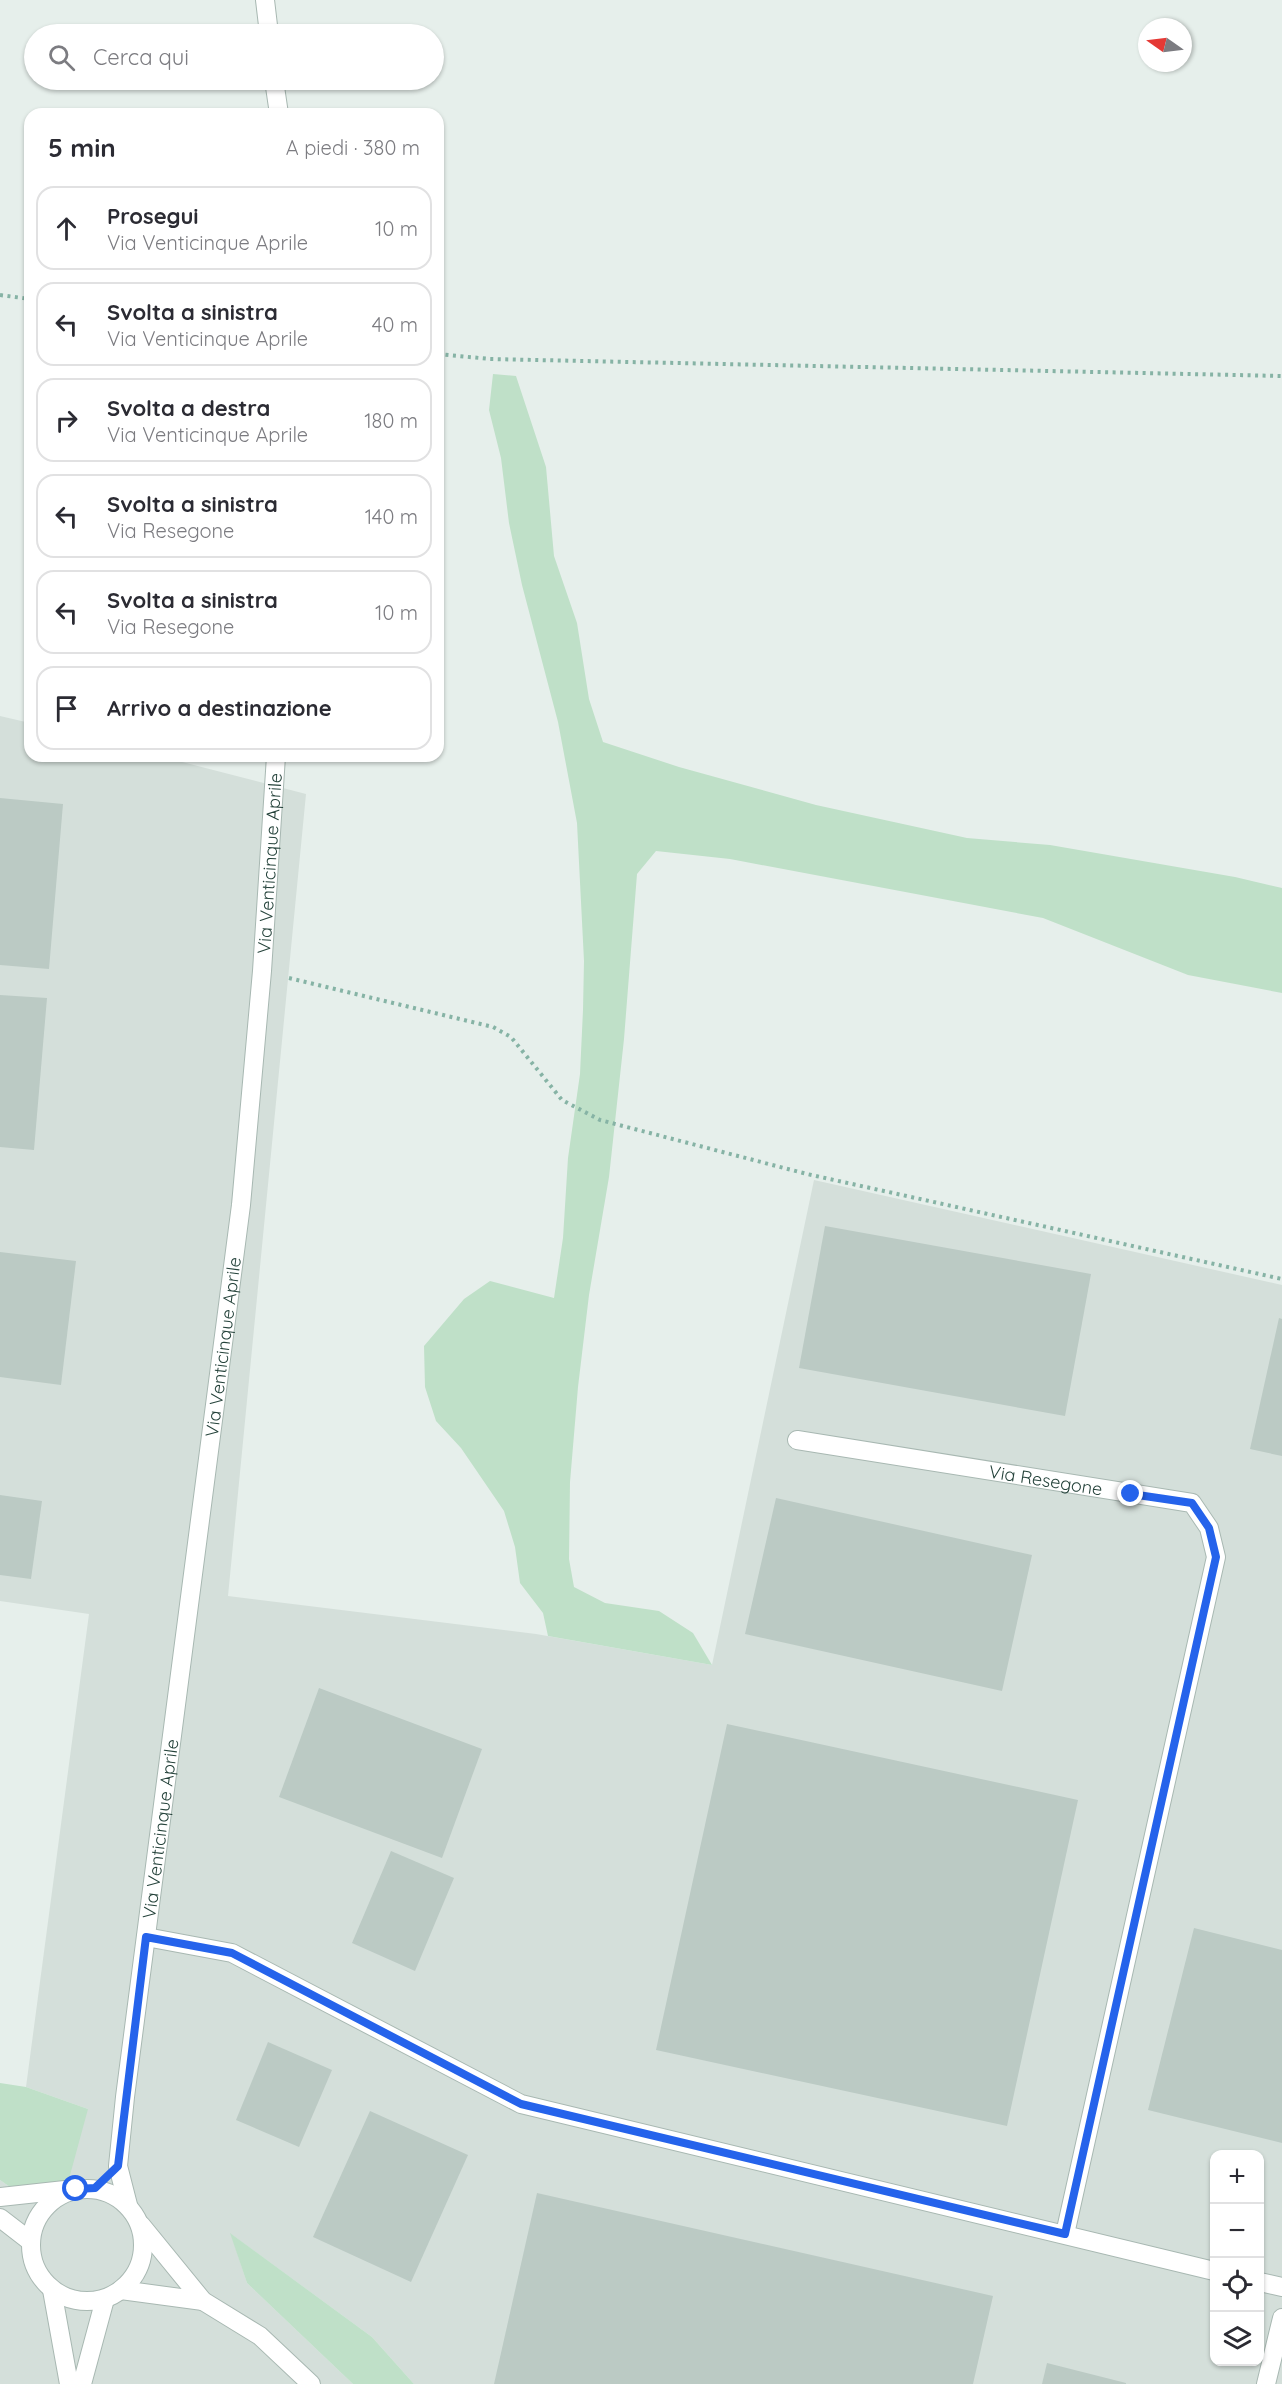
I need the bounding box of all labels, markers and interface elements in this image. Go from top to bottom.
north arrow [1138,18,1192,72]
search box [24,24,444,90]
icon: search [45,41,78,74]
text: Cerca qui [93,43,189,71]
text: 5 min [48,131,116,164]
text: A piedi · 380 m [286,135,420,160]
text: Prosegui [107,202,199,230]
icon: ahead [50,212,83,245]
text: 10 m [375,216,418,241]
text: Via Venticinque Aprile [107,230,308,255]
text: Svolta a sinistra [107,298,278,326]
icon: left [50,308,83,341]
text: 40 m [372,312,418,337]
text: Via Venticinque Aprile [107,326,308,351]
text: Svolta a destra [107,394,270,422]
icon: right [50,404,83,437]
text: 180 m [364,408,418,433]
text: Via Venticinque Aprile [107,422,308,447]
text: Svolta a sinistra [107,490,278,518]
icon: left [50,500,83,533]
text: 140 m [365,504,418,529]
text: Via Resegone [107,518,234,543]
text: Svolta a sinistra [107,586,278,614]
icon: left [50,596,83,629]
text: 10 m [375,600,418,625]
text: Via Resegone [107,614,234,639]
icon: arrive [50,692,83,725]
text: Arrivo a destinazione [107,694,332,722]
street label: Via Venticinque Aprile [252,772,286,954]
street label: Via Venticinque Aprile [199,1256,246,1438]
street label: Via Resegone [987,1459,1104,1500]
route end [1117,1480,1143,1506]
street label: Via Venticinque Aprile [137,1738,183,1920]
map controls [1210,2150,1264,2366]
button: + [1210,2150,1264,2204]
route start [62,2175,88,2201]
button: − [1210,2204,1264,2258]
button: locate [1210,2258,1264,2312]
button: layers [1210,2312,1264,2366]

